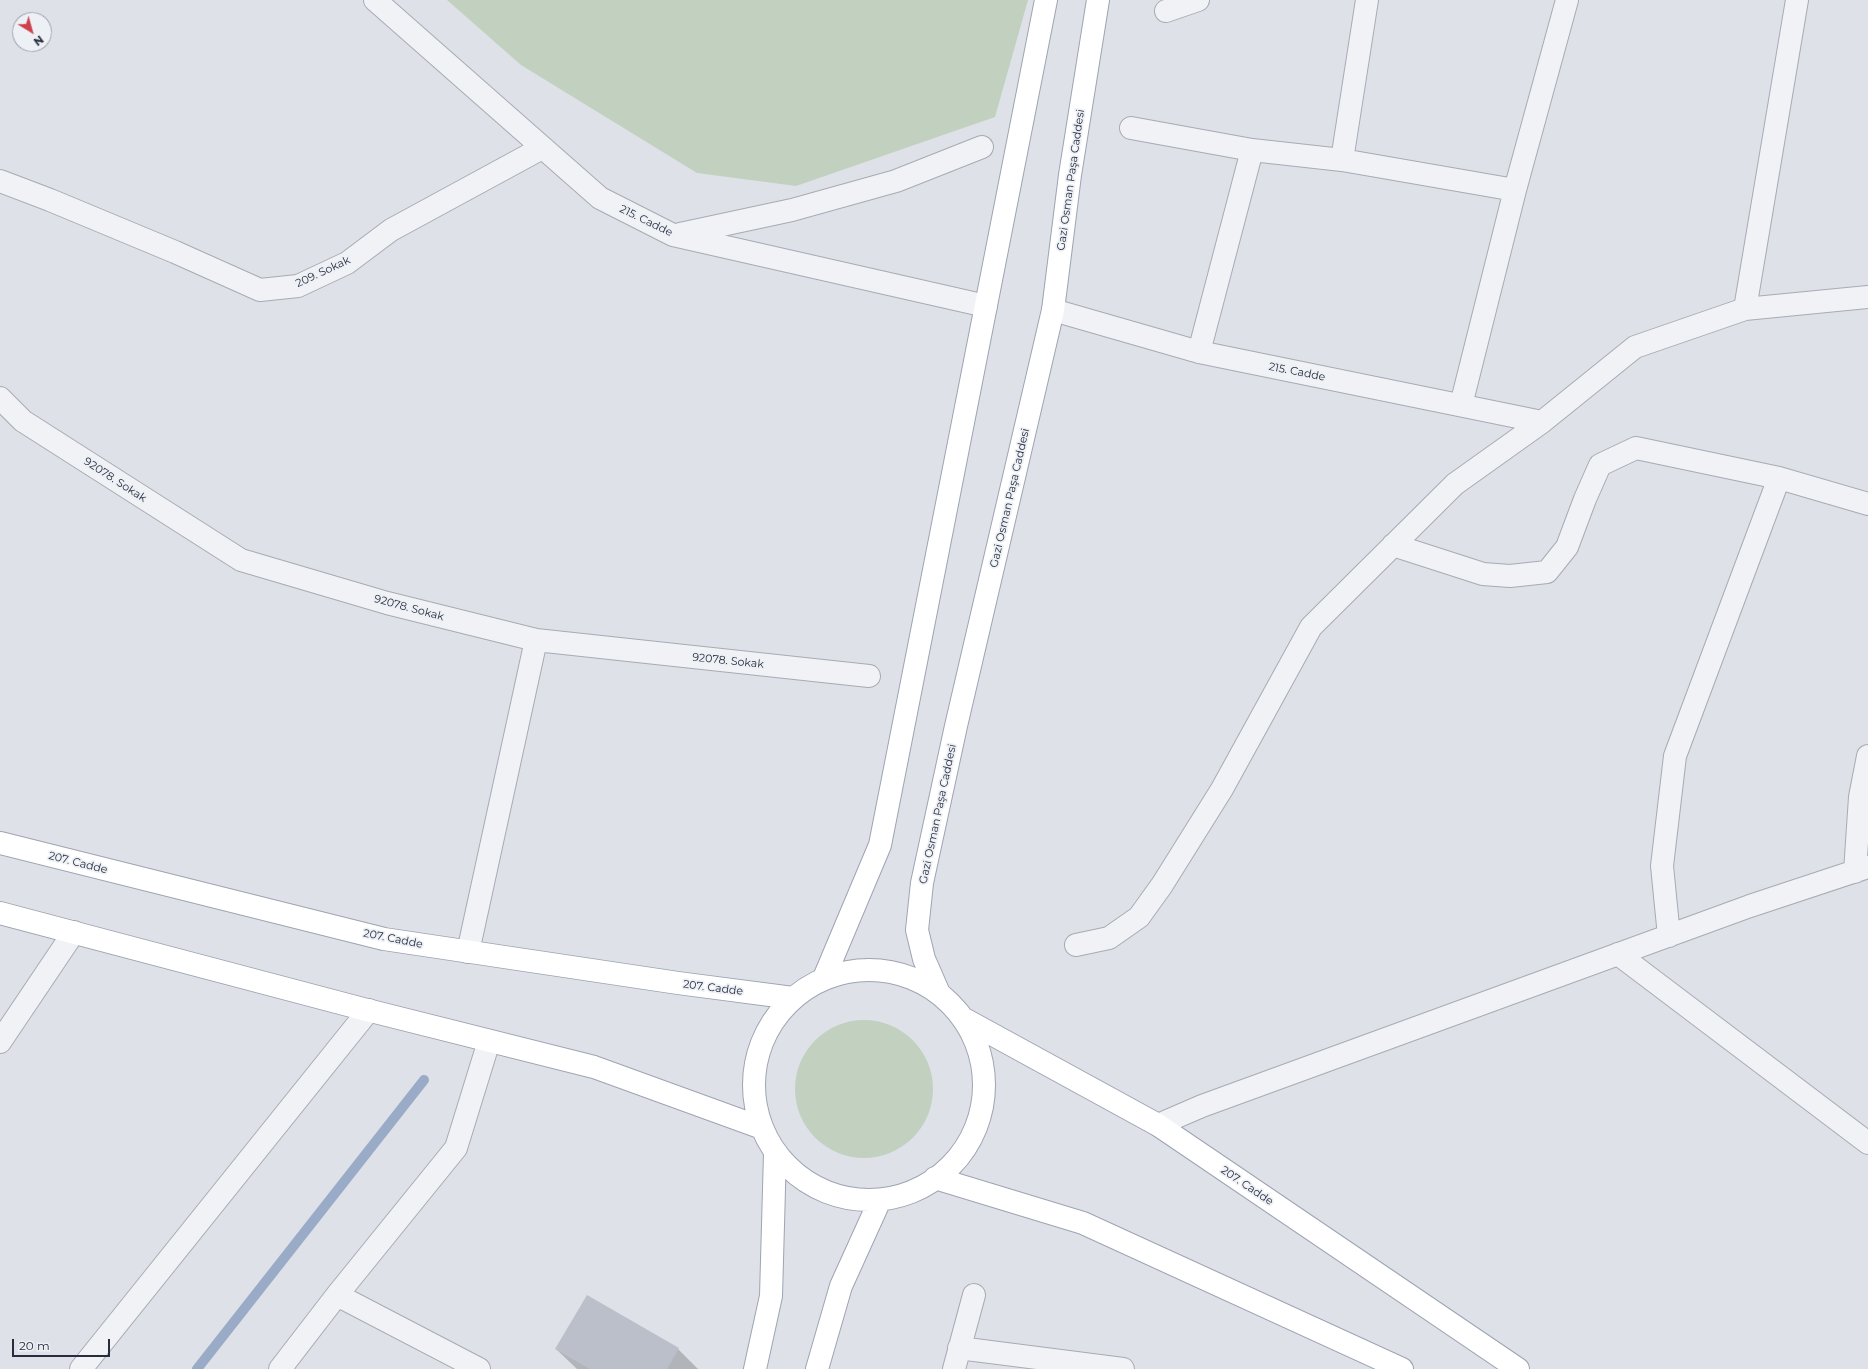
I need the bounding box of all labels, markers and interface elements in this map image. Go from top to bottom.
north arrow [12,12,52,52]
text: N [31,33,46,49]
street label: Gazi Osman Paşa Caddesi [1055,108,1087,252]
street label: 215. Cadde [617,202,675,240]
street label: 209. Sokak [294,254,352,290]
street label: 215. Cadde [1268,360,1326,384]
street label: Gazi Osman Paşa Caddesi [988,427,1032,569]
street label: 92078. Sokak [81,455,149,505]
street label: 92078. Sokak [373,592,445,624]
street label: 92078. Sokak [692,651,764,671]
street label: Gazi Osman Paşa Caddesi [917,743,959,885]
street label: 207. Cadde [47,849,109,877]
street label: 207. Cadde [362,927,424,951]
street label: 207. Cadde [682,978,744,998]
street label: 207. Cadde [1218,1164,1276,1208]
scale bar [14,1331,112,1357]
text: 20 m [19,1338,50,1353]

